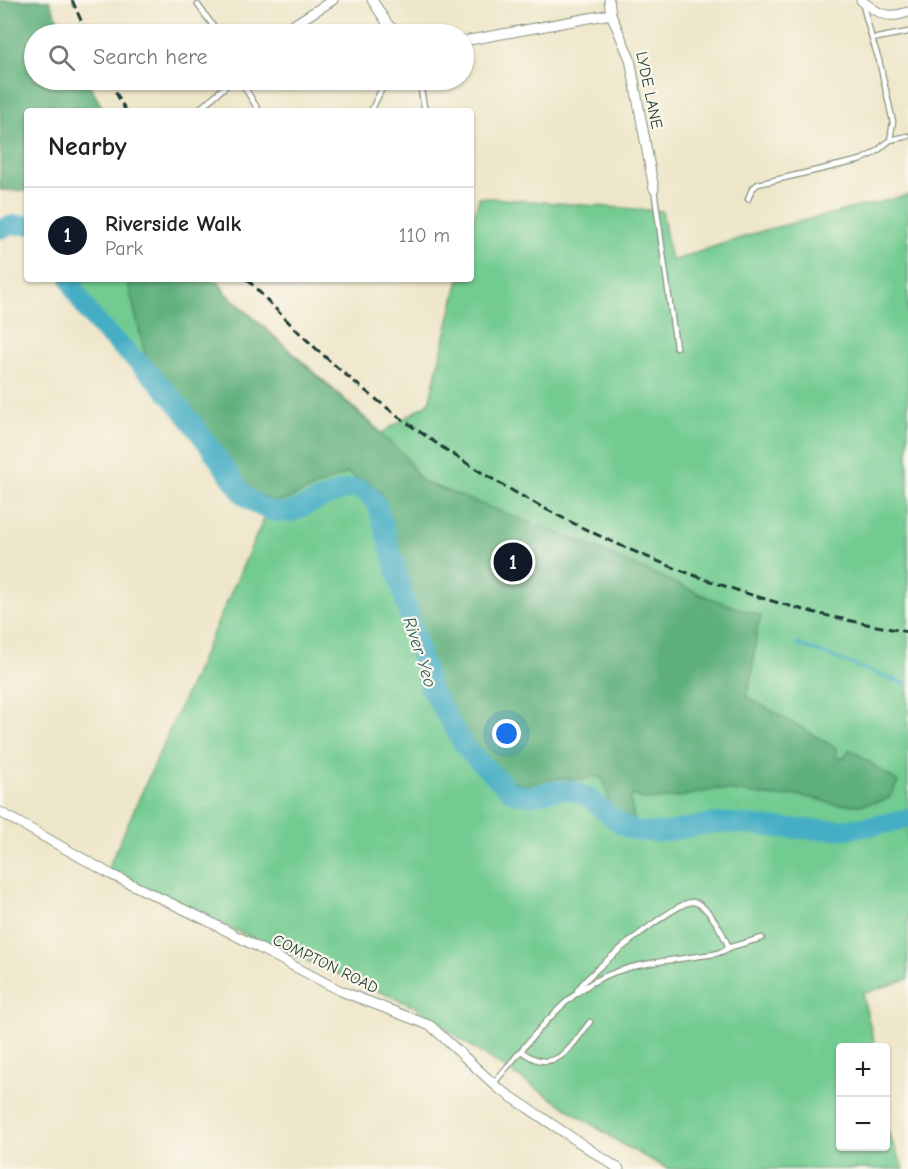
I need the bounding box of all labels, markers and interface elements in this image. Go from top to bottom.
search box [24,24,474,90]
icon: search [45,41,78,74]
text: Search here [93,44,208,70]
street label: LYDE LANE [632,50,666,131]
text: Nearby [48,132,127,162]
text: Riverside Walk [105,211,241,237]
text: 1 [64,224,71,247]
text: 110 m [399,224,450,247]
text: Park [105,237,143,260]
pin: 1 [494,540,532,584]
water label: River Yeo [398,614,441,690]
your location [492,719,521,748]
street label: COMPTON ROAD [270,931,381,997]
map controls [836,1043,890,1151]
button: + [836,1043,890,1097]
button: − [836,1097,890,1151]

